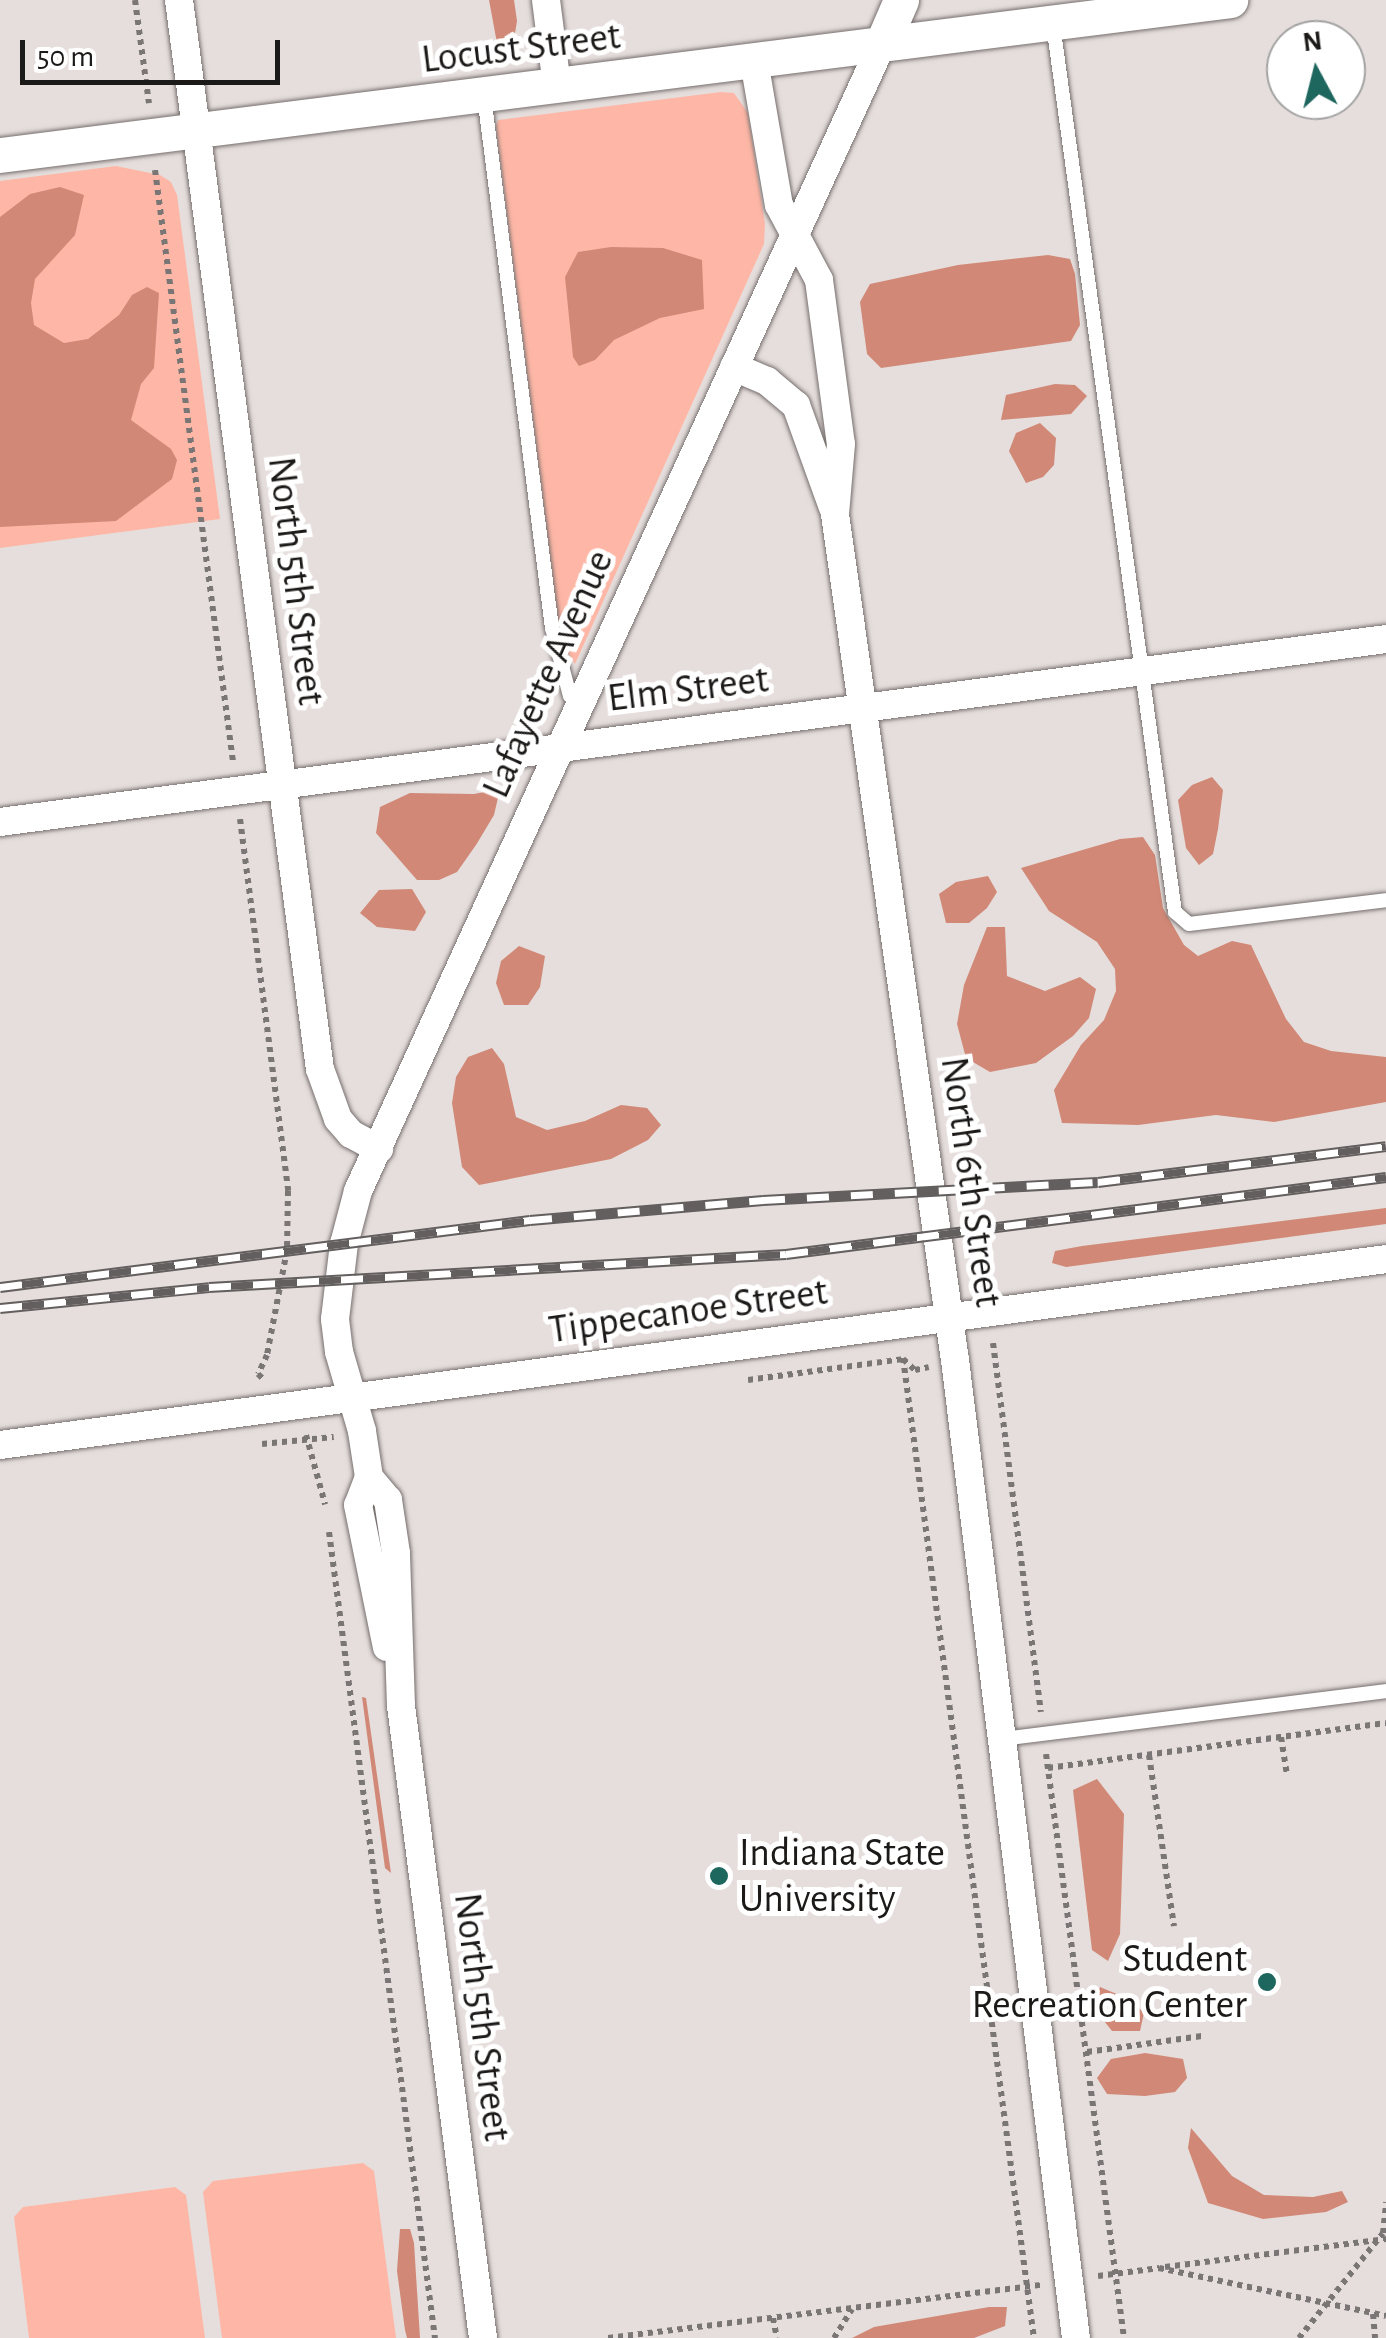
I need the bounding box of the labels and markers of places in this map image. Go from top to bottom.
place label: Indiana State University [739,1829,945,1923]
marker: Indiana State University [708,1865,730,1887]
place label: Student Recreation Center [971,1935,1247,2029]
marker: Student Recreation Center [1256,1971,1278,1993]

